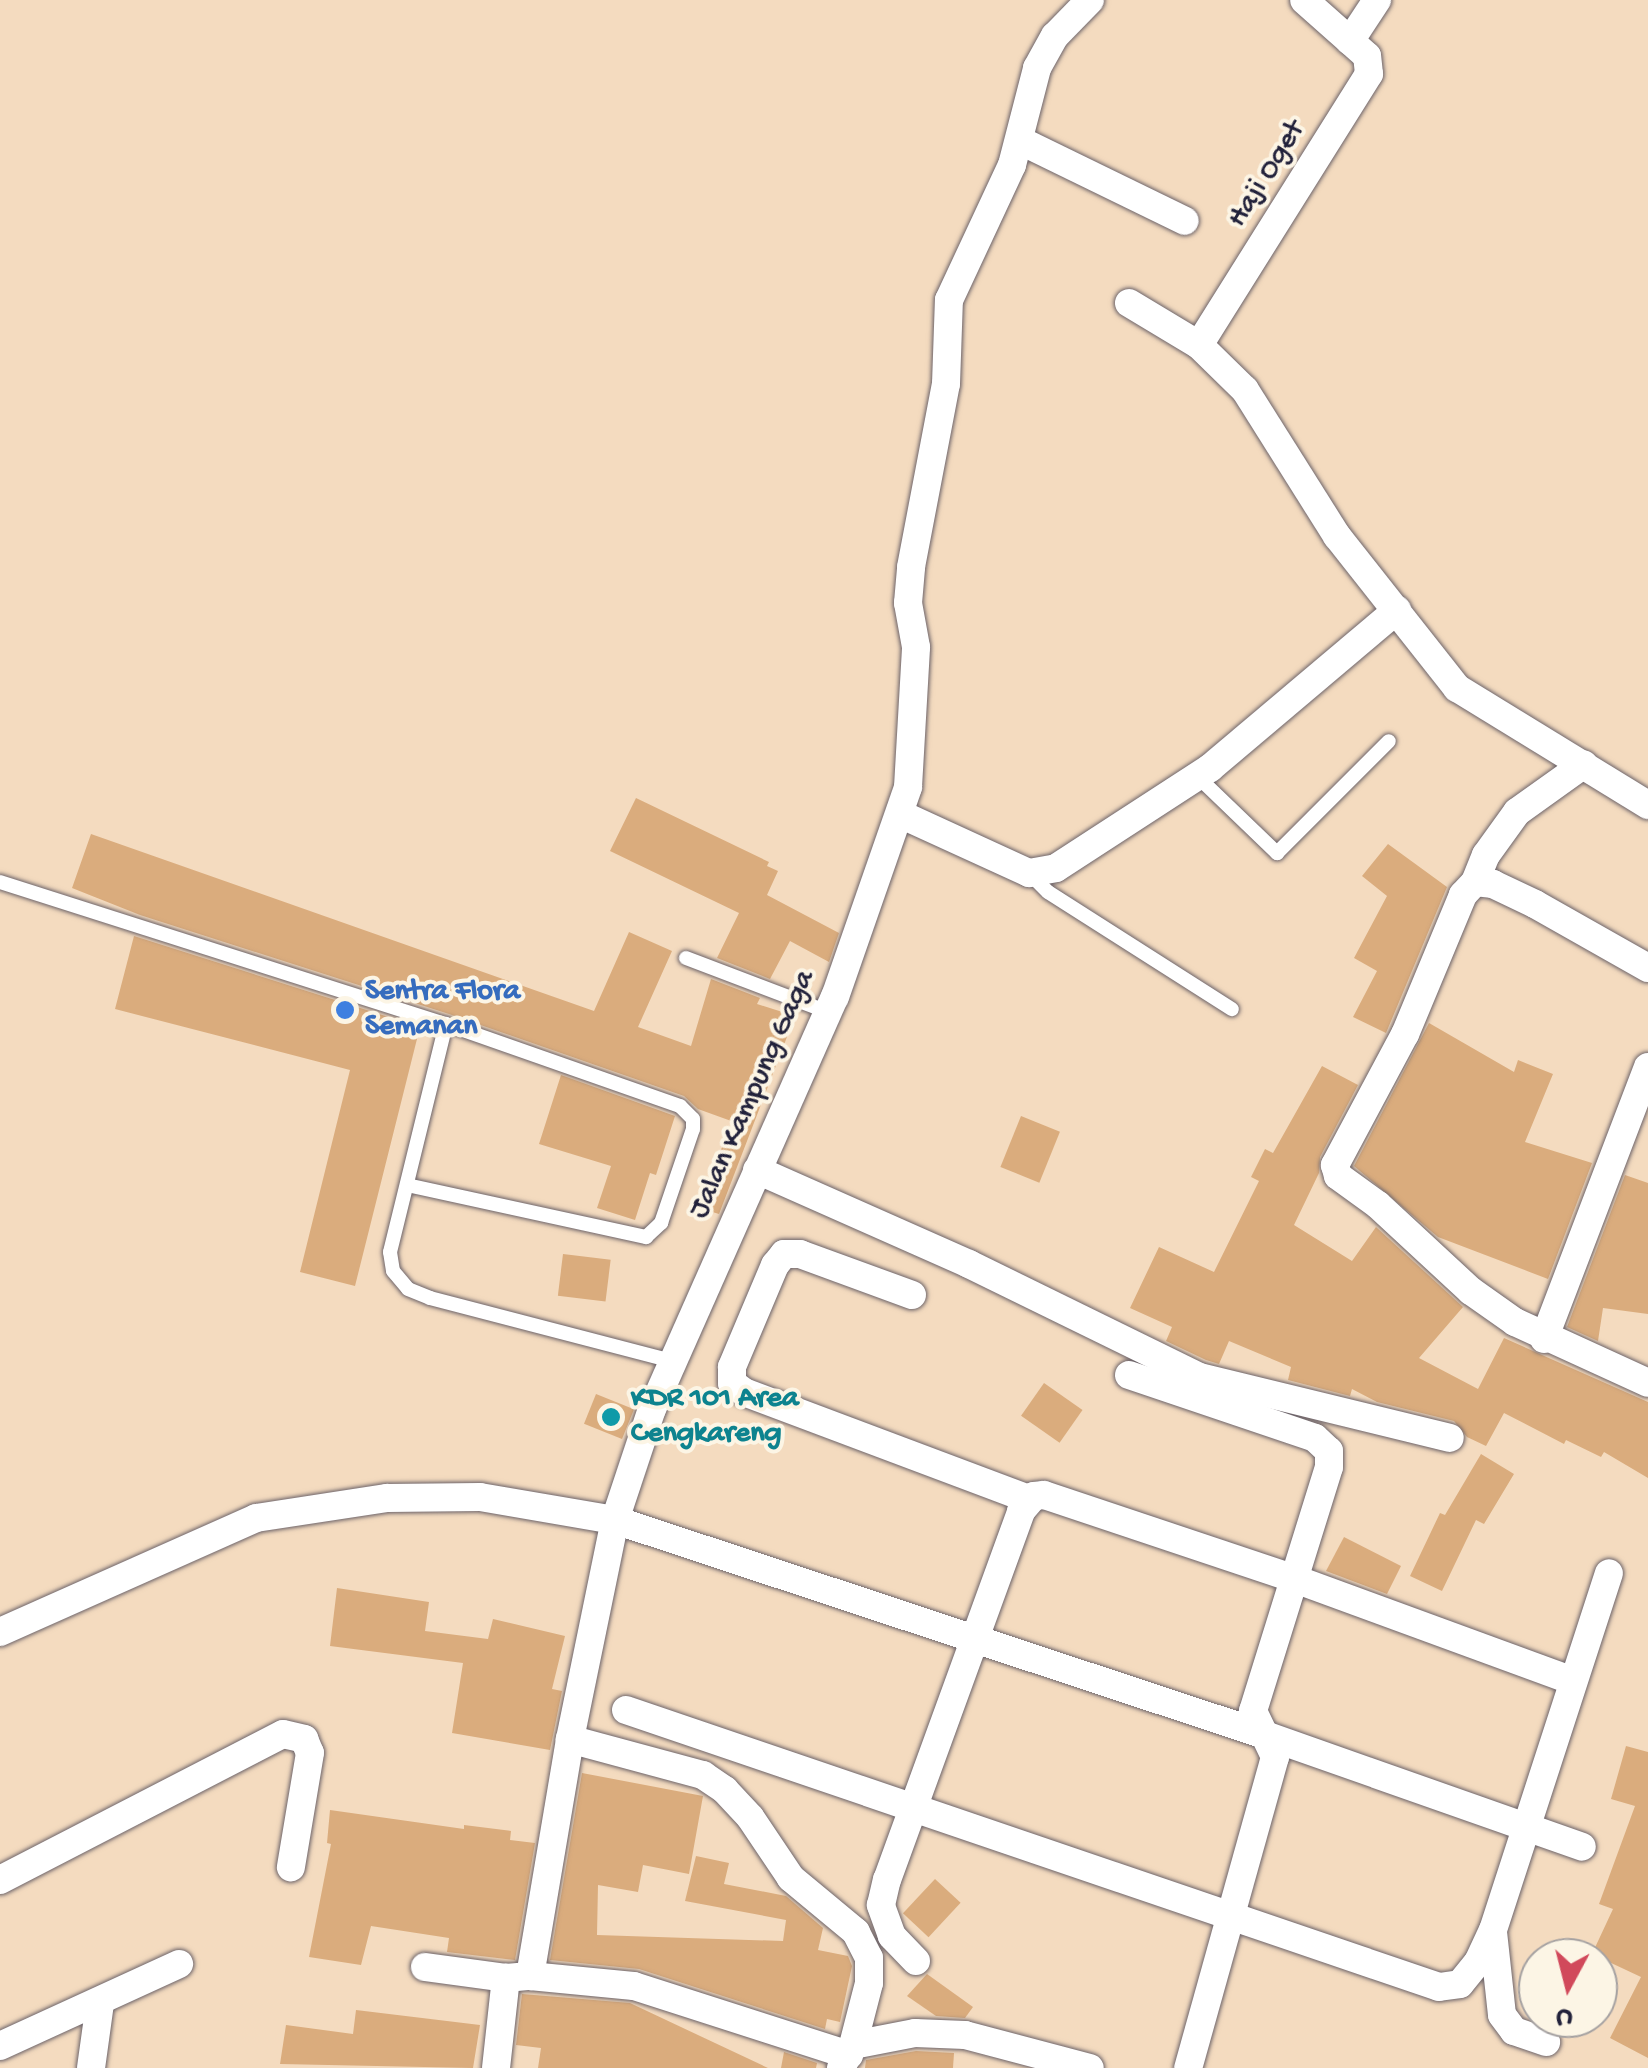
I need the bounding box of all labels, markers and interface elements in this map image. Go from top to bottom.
street label: Haji Oget [1221,115,1315,235]
street label: Jalan Kampung Gaga [683,965,825,1225]
place label: Sentra Flora Semanan [365,975,520,1046]
marker: Sentra Flora Semanan [334,999,356,1021]
place label: KDR 101 Area Cengkareng [631,1382,799,1452]
marker: KDR 101 Area Cengkareng [600,1406,622,1428]
north arrow [1518,1938,1618,2038]
text: U [1554,1999,1575,2034]

